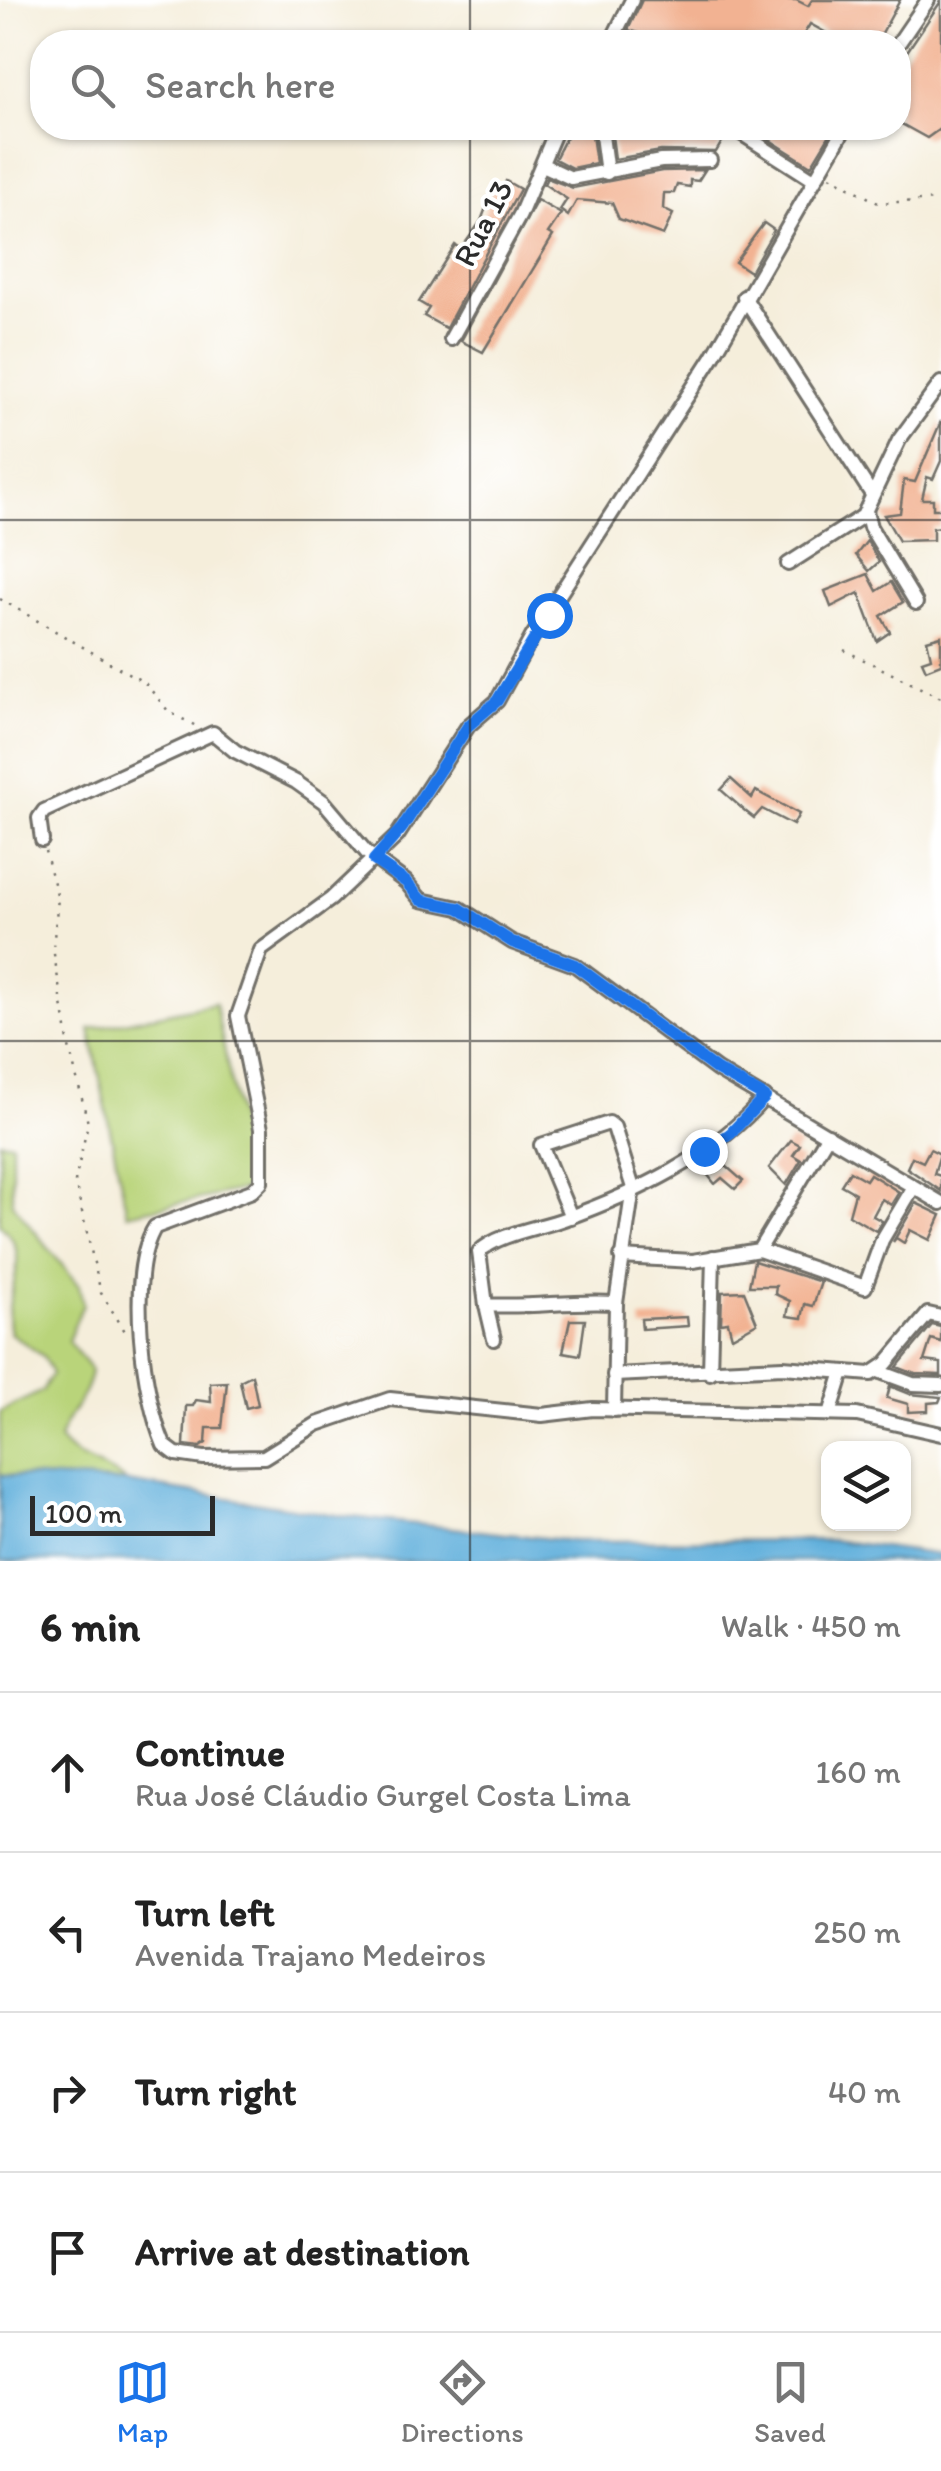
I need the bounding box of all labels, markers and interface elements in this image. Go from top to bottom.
search box [30,30,911,140]
icon: search [65,58,120,113]
text: Search here [145,62,336,108]
street label: Rua 13 [445,173,521,273]
route start [527,593,573,639]
route end [682,1129,728,1175]
map controls [821,1441,911,1531]
button: layers [821,1441,911,1531]
scale bar [30,1491,215,1536]
text: 100 m [45,1496,122,1530]
text: 6 min [40,1601,140,1652]
text: Walk · 450 m [721,1607,901,1645]
text: Continue [135,1730,285,1776]
icon: ahead [40,1745,95,1800]
text: 160 m [815,1753,901,1791]
text: Rua José Cláudio Gurgel Costa Lima [135,1776,631,1814]
text: Turn left [135,1890,275,1936]
icon: left [40,1905,95,1960]
text: 250 m [814,1913,901,1951]
text: Avenida Trajano Medeiros [135,1936,486,1974]
icon: right [40,2065,95,2120]
text: Turn right [135,2069,297,2115]
text: 40 m [828,2073,901,2111]
icon: arrive [40,2225,95,2280]
text: Arrive at destination [135,2229,470,2275]
tab: Map [115,2355,170,2449]
tab: Directions [401,2355,524,2449]
tab: Saved [754,2355,826,2449]

